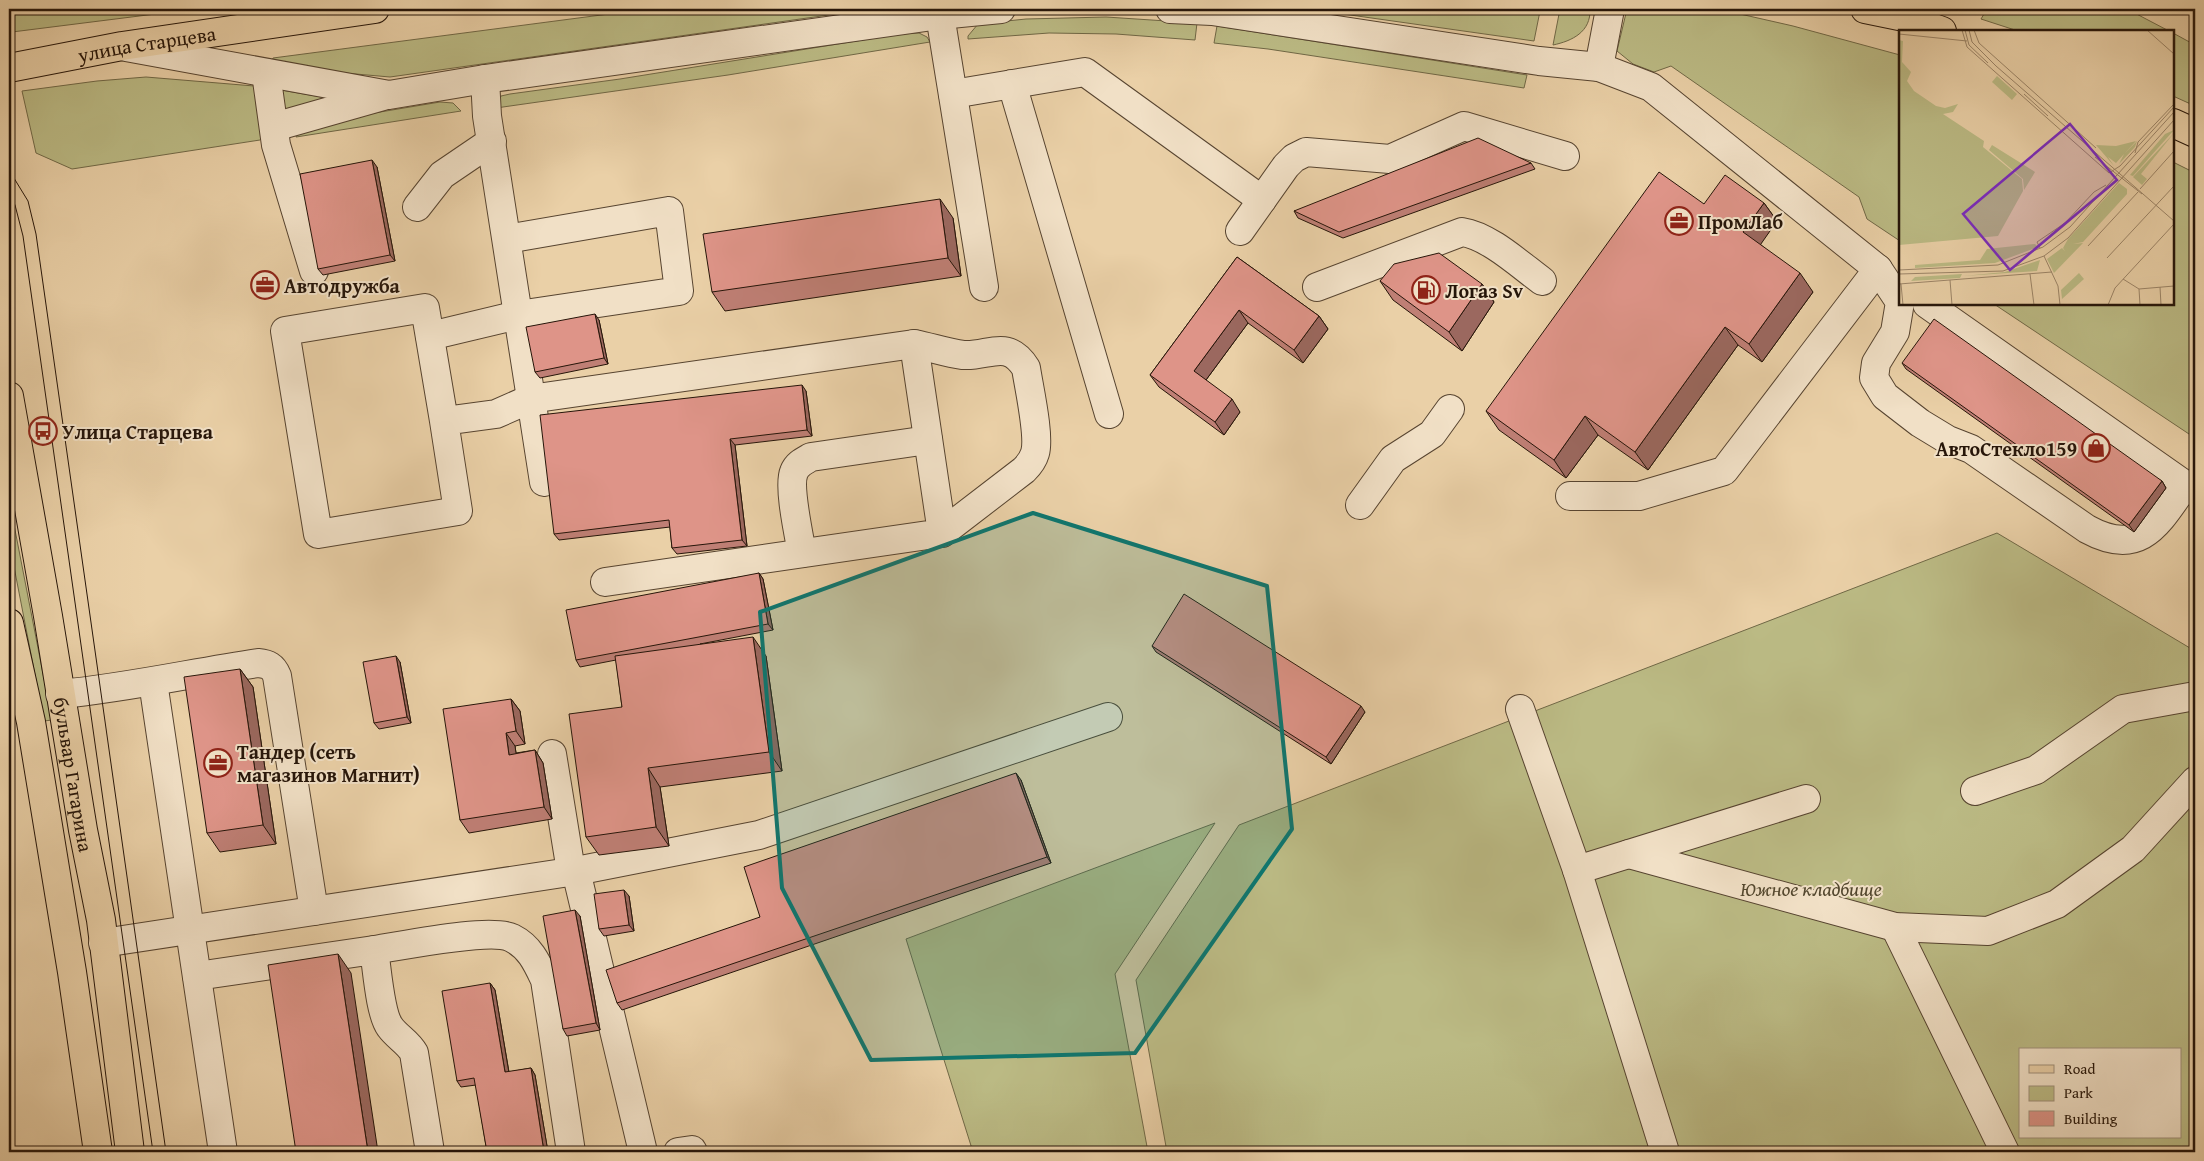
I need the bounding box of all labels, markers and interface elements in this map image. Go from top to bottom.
street label: улица Старцева [74,18,218,69]
inset map [1899,30,2174,305]
office icon: ПромЛаб [1664,206,1694,236]
place label: ПромЛаб [1698,207,1783,236]
office icon: Автодружба [250,270,280,300]
place label: Автодружба [284,271,401,300]
fuel station icon: Логаз Sv [1411,275,1441,305]
place label: Логаз Sv [1445,276,1524,305]
bus stop icon: Улица Старцева [28,416,58,446]
place label: Улица Старцева [62,417,214,446]
shop icon: АвтоСтекло159 [2081,433,2111,463]
place label: АвтоСтекло159 [1936,434,2077,463]
street label: бульвар Гагарина [47,695,102,855]
place label: Тандер (сеть магазинов Магнит) [237,737,420,789]
office icon: Тандер (сеть магазинов Магнит) [203,748,233,778]
park label: Южное кладбище [1740,874,1882,903]
legend [2019,1048,2182,1138]
text: Road [2064,1058,2095,1079]
text: Park [2064,1082,2093,1103]
text: Building [2064,1108,2118,1129]

